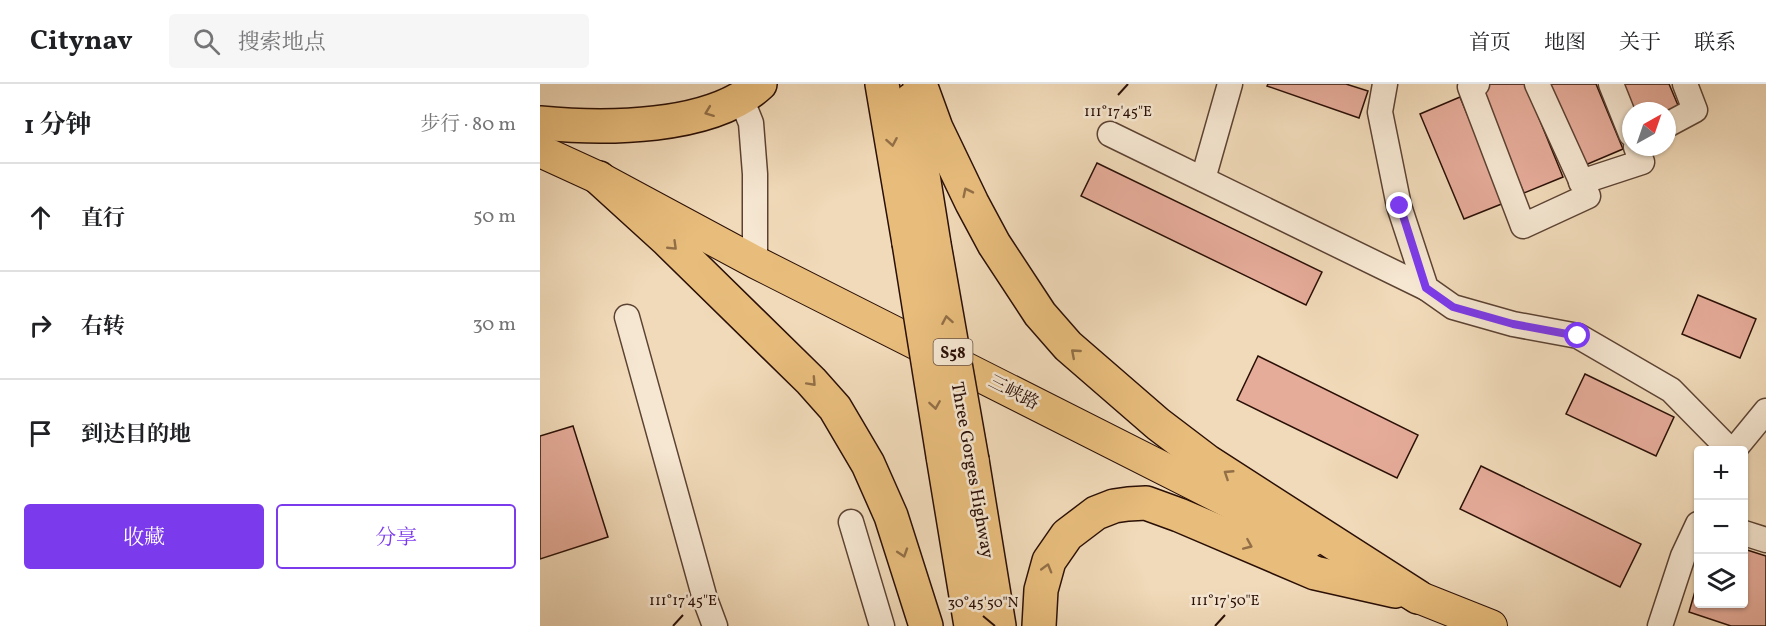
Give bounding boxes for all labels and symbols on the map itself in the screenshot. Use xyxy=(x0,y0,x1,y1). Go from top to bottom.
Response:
text: 111°17'45"E xyxy=(1084,102,1152,123)
north arrow xyxy=(1622,102,1676,156)
one-way arrow xyxy=(704,105,715,117)
one-way arrow xyxy=(885,137,897,146)
one-way arrow xyxy=(962,188,974,199)
route end xyxy=(1386,192,1412,218)
one-way arrow xyxy=(666,238,677,249)
one-way arrow xyxy=(942,315,954,325)
route start xyxy=(1564,322,1590,348)
road number: S58 xyxy=(934,339,972,365)
one-way arrow xyxy=(1072,349,1082,360)
street label: 三峡路 xyxy=(984,370,1043,417)
one-way arrow xyxy=(805,376,816,386)
street label: Three Gorges Highway xyxy=(944,380,999,561)
one-way arrow xyxy=(928,399,941,409)
one-way arrow xyxy=(1224,470,1234,482)
one-way arrow xyxy=(1241,537,1252,549)
one-way arrow xyxy=(896,547,908,558)
one-way arrow xyxy=(1040,563,1052,574)
text: 111°17'45"E xyxy=(649,591,717,612)
text: 111°17'50"E xyxy=(1191,591,1259,612)
text: 30°45'50"N xyxy=(947,593,1019,614)

